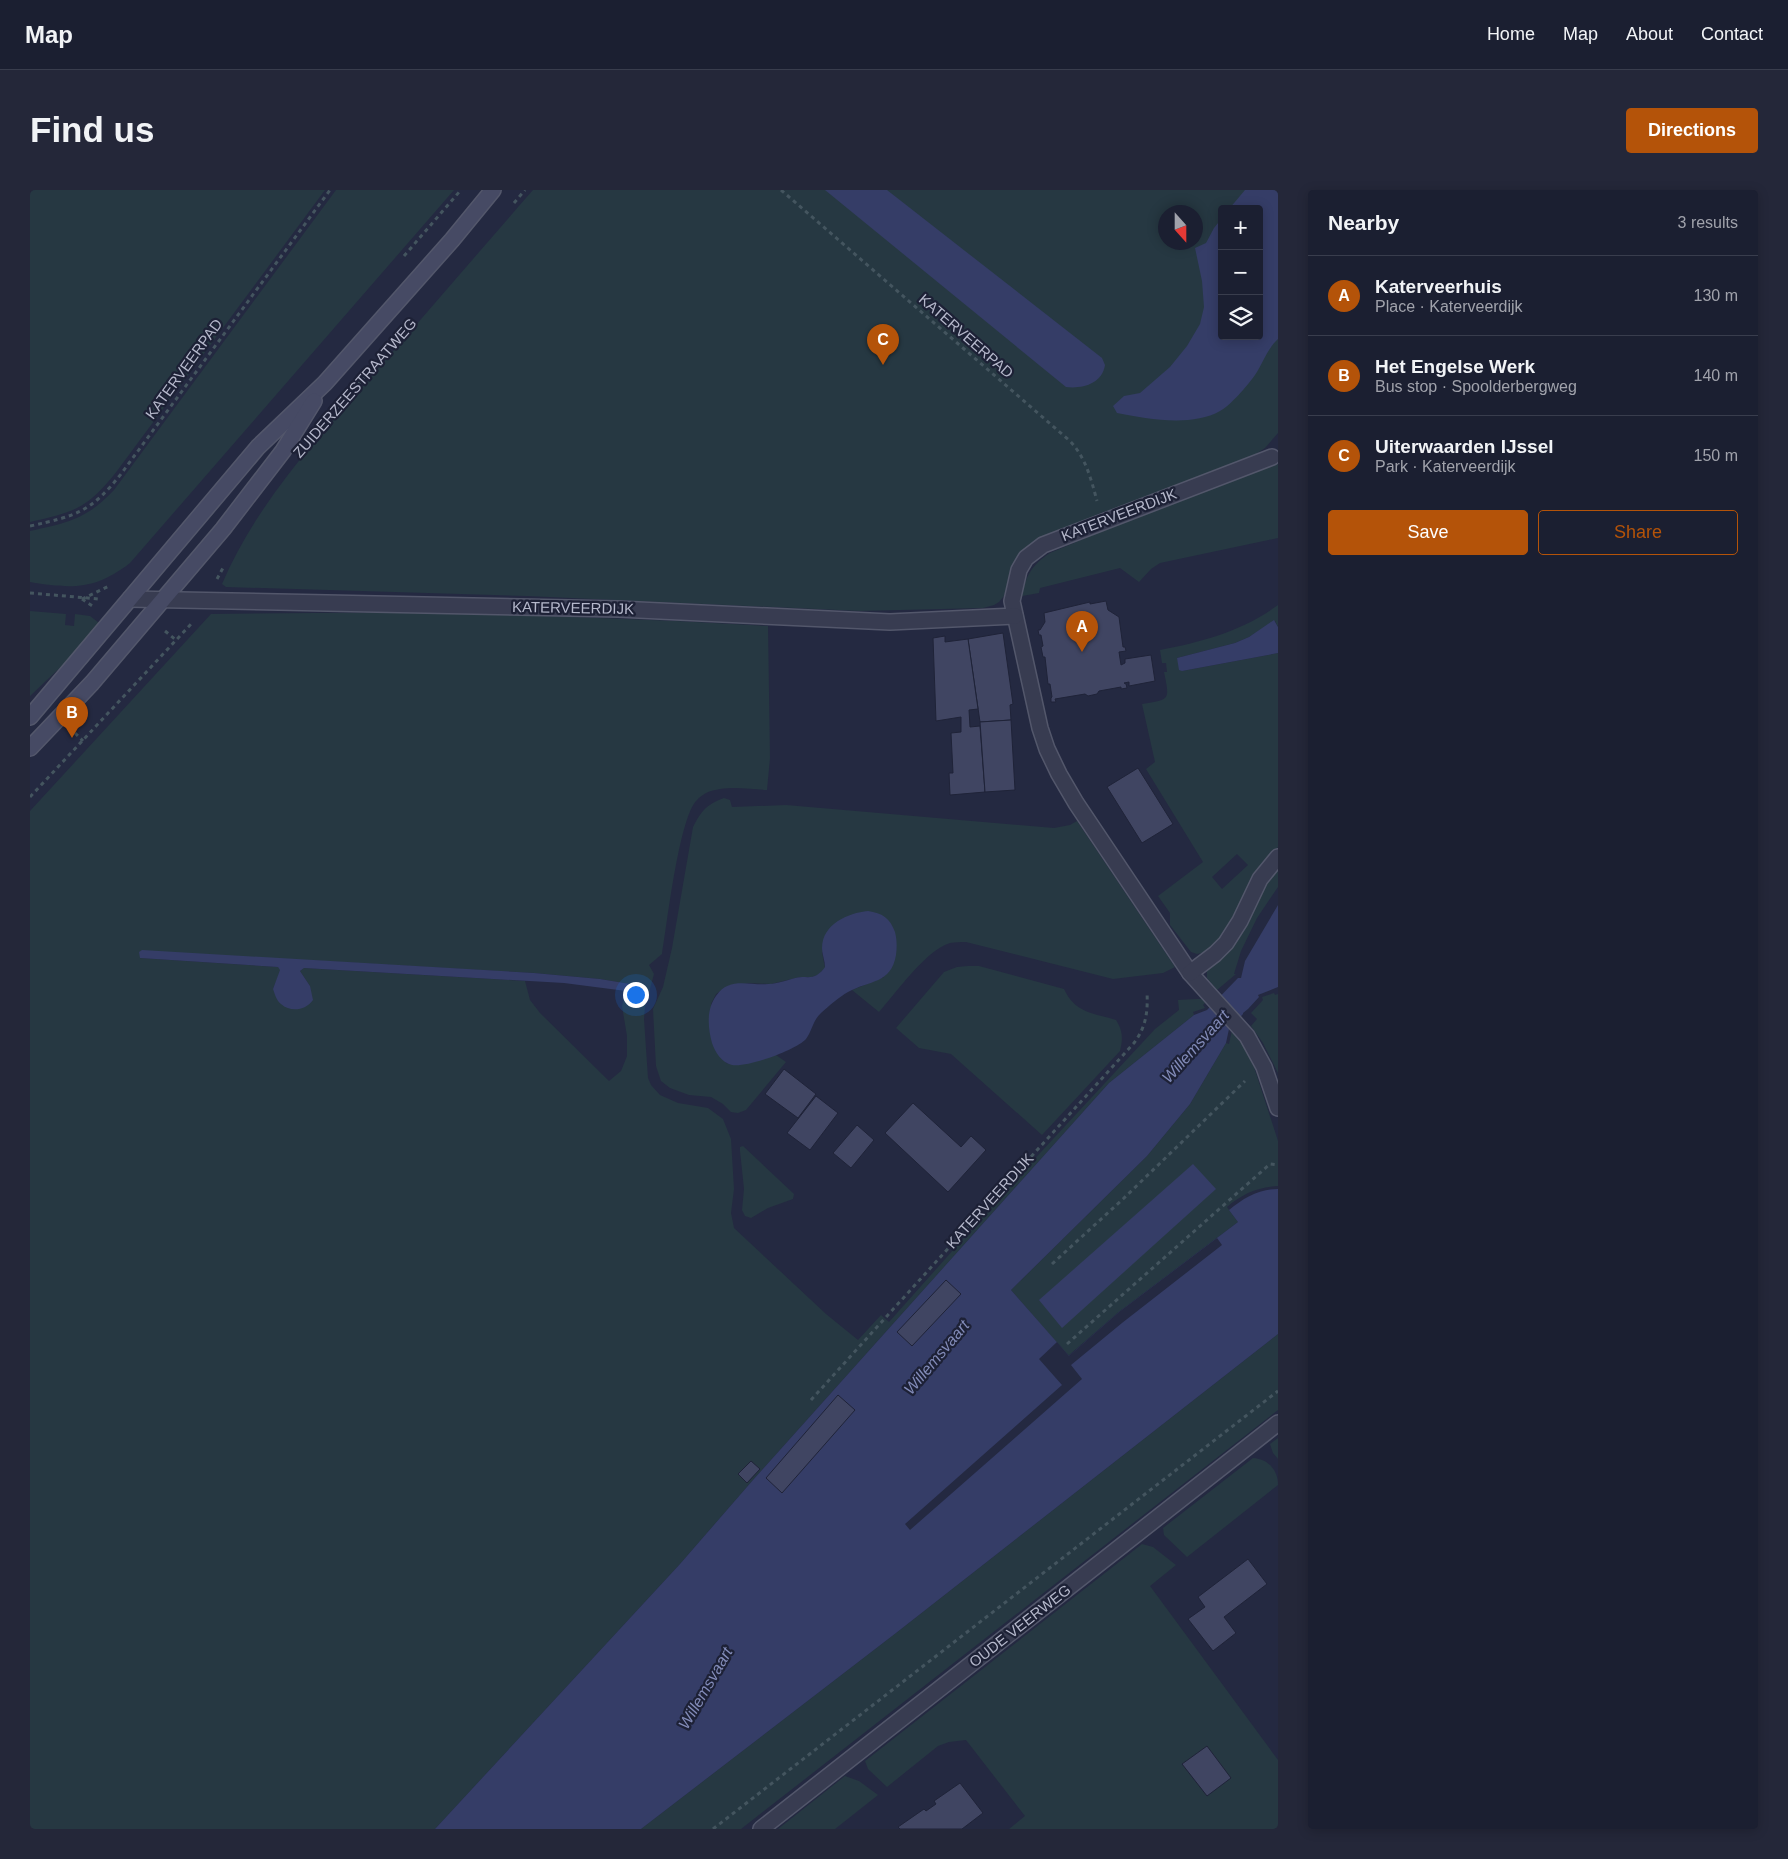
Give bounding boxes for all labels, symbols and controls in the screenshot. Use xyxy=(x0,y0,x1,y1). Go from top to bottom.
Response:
text: Map xyxy=(25,21,73,48)
text: Home xyxy=(1487,24,1535,44)
text: Map xyxy=(1563,24,1598,44)
text: About xyxy=(1626,24,1673,44)
text: Contact xyxy=(1701,24,1763,44)
button: Directions xyxy=(1626,108,1758,153)
text: Find us xyxy=(30,110,154,149)
north arrow xyxy=(1158,205,1203,250)
map controls xyxy=(1218,205,1263,340)
button: + xyxy=(1218,205,1263,250)
text: Nearby xyxy=(1328,211,1399,234)
text: 3 results xyxy=(1678,214,1738,231)
button: − xyxy=(1218,250,1263,295)
text: Katerveerhuis xyxy=(1375,276,1502,297)
text: A xyxy=(1338,287,1350,304)
text: 130 m xyxy=(1694,287,1738,304)
street label: KATERVEERPAD xyxy=(916,290,1017,381)
button: layers xyxy=(1218,295,1263,340)
text: Place · Katerveerdijk xyxy=(1375,298,1523,315)
street label: KATERVEERPAD xyxy=(142,315,226,422)
street label: ZUIDERZEESTRAATWEG xyxy=(290,315,420,461)
pin: C xyxy=(867,324,899,365)
text: Het Engelse Werk xyxy=(1375,356,1535,377)
text: B xyxy=(1338,367,1350,384)
text: 140 m xyxy=(1694,367,1738,384)
text: Bus stop · Spoolderbergweg xyxy=(1375,378,1577,395)
text: Uiterwaarden IJssel xyxy=(1375,436,1553,457)
text: C xyxy=(1338,447,1350,464)
text: 150 m xyxy=(1694,447,1738,464)
text: Park · Katerveerdijk xyxy=(1375,458,1516,475)
street label: KATERVEERDIJK xyxy=(1059,485,1179,544)
button: Save xyxy=(1328,510,1528,555)
button: Share xyxy=(1538,510,1738,555)
street label: KATERVEERDIJK xyxy=(512,598,634,617)
pin: A xyxy=(1066,611,1098,652)
pin: B xyxy=(56,697,88,738)
your location xyxy=(623,982,649,1008)
water label: Willemsvaart xyxy=(1158,1006,1233,1086)
street label: KATERVEERDIJK xyxy=(942,1150,1037,1252)
water label: Willemsvaart xyxy=(900,1316,973,1398)
street label: OUDE VEERWEG xyxy=(966,1581,1074,1670)
water label: Willemsvaart xyxy=(675,1644,736,1732)

